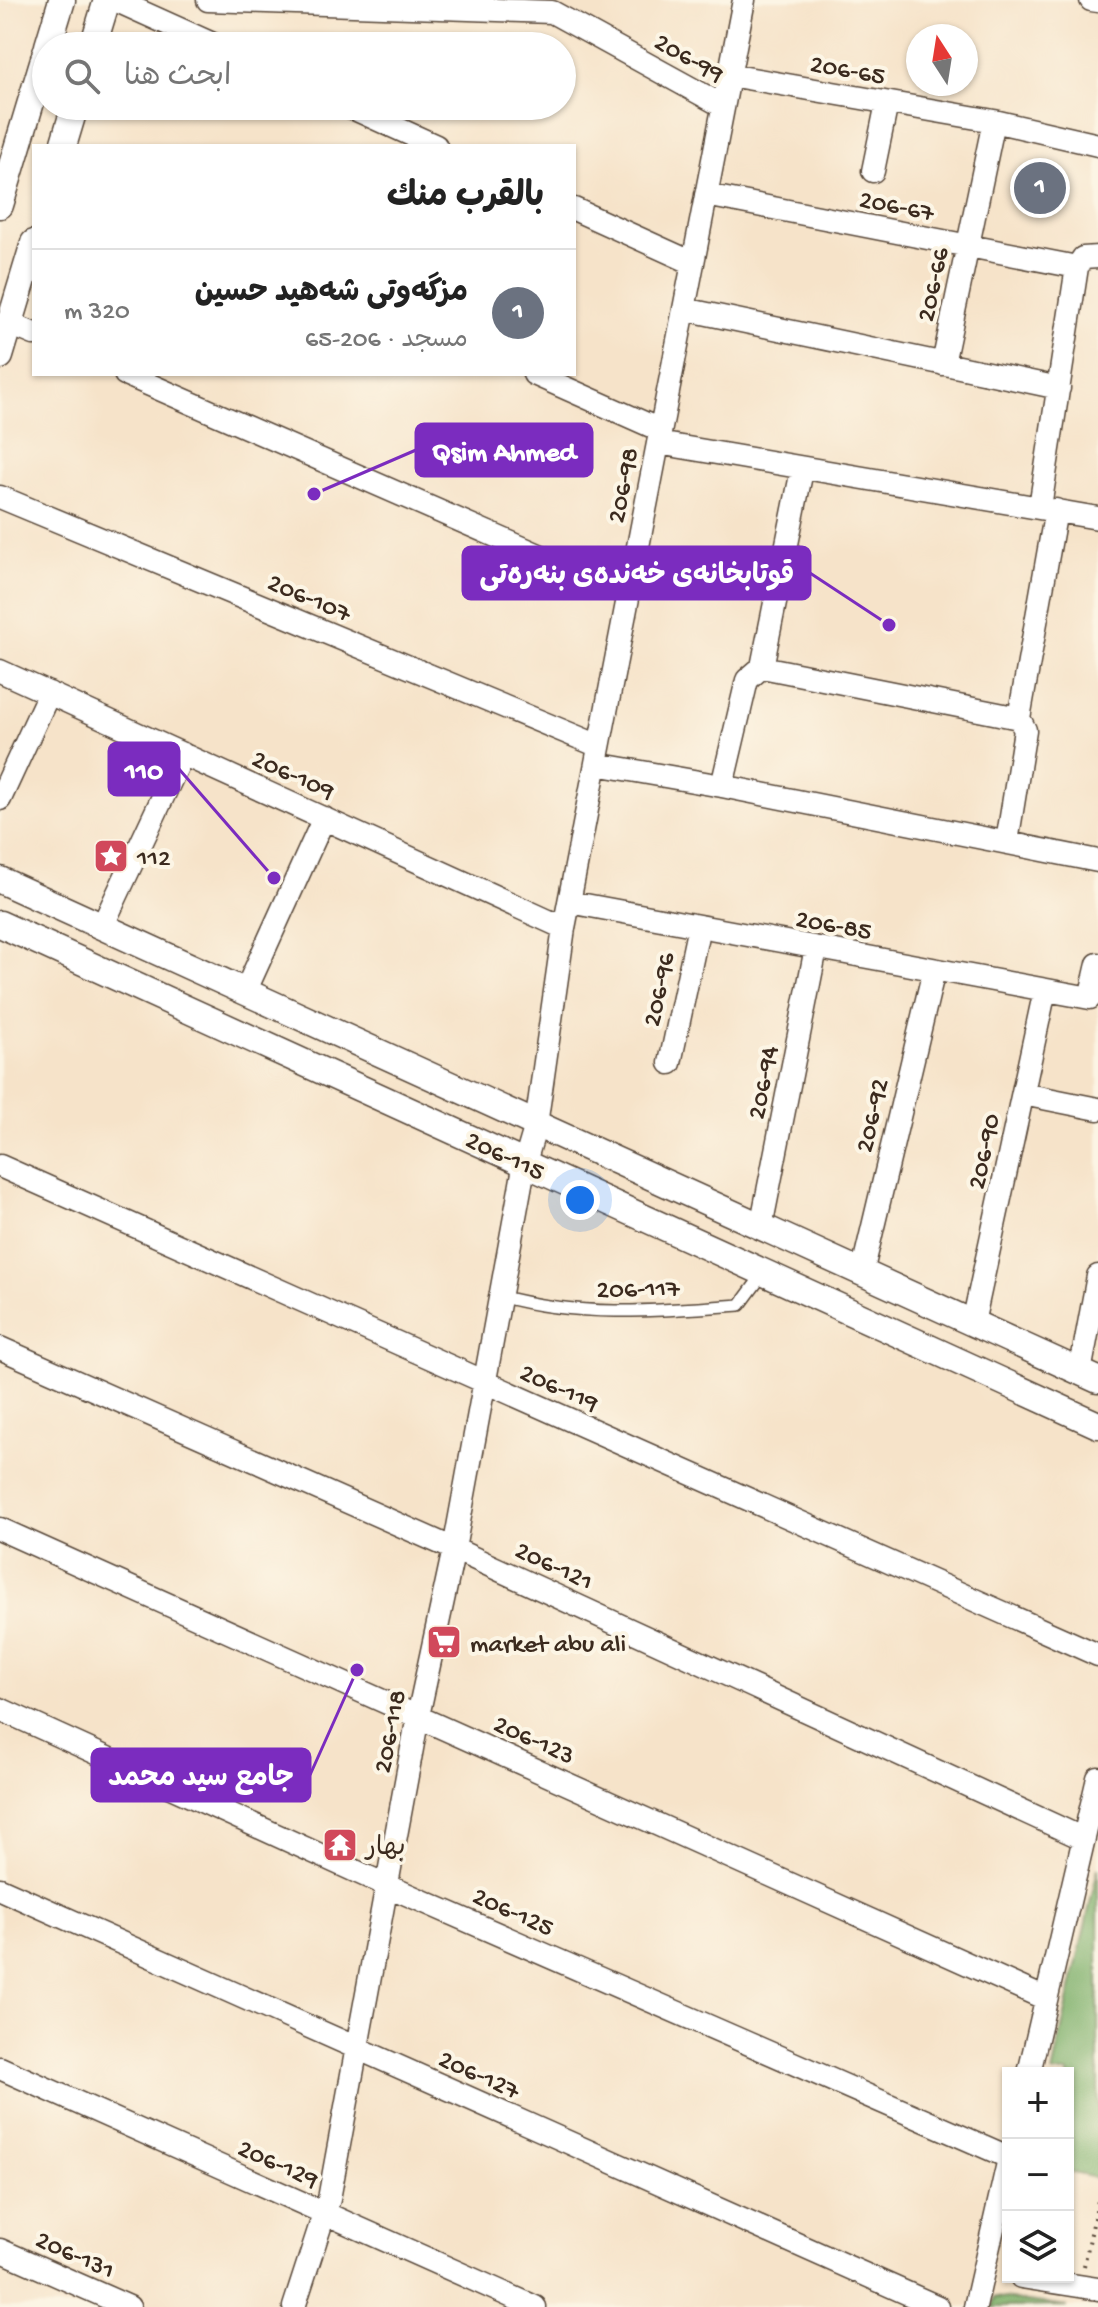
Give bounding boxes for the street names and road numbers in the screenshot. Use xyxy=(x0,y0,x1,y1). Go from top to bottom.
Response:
street label: 206-99 xyxy=(648,28,728,92)
street label: 206-65 xyxy=(807,51,887,94)
street label: 206-67 xyxy=(856,186,938,231)
street label: 206-66 xyxy=(912,244,959,325)
street label: 206-98 xyxy=(603,446,648,526)
street label: 206-107 xyxy=(262,569,356,632)
street label: 206-109 xyxy=(246,745,338,809)
street label: 206-85 xyxy=(793,906,874,949)
street label: 206-96 xyxy=(638,949,685,1030)
street label: 206-94 xyxy=(743,1043,788,1122)
street label: 206-92 xyxy=(851,1076,898,1156)
street label: 206-90 xyxy=(963,1111,1010,1193)
street label: 206-115 xyxy=(460,1126,549,1190)
street label: 206-117 xyxy=(596,1275,682,1308)
street label: 206-119 xyxy=(514,1359,602,1421)
street label: 206-121 xyxy=(509,1537,597,1600)
street label: 206-118 xyxy=(369,1688,416,1776)
street label: 206-123 xyxy=(488,1711,579,1774)
street label: 206-125 xyxy=(467,1883,558,1946)
street label: 206-127 xyxy=(433,2046,525,2109)
street label: 206-129 xyxy=(232,2135,322,2198)
street label: 206-131 xyxy=(30,2226,119,2288)

